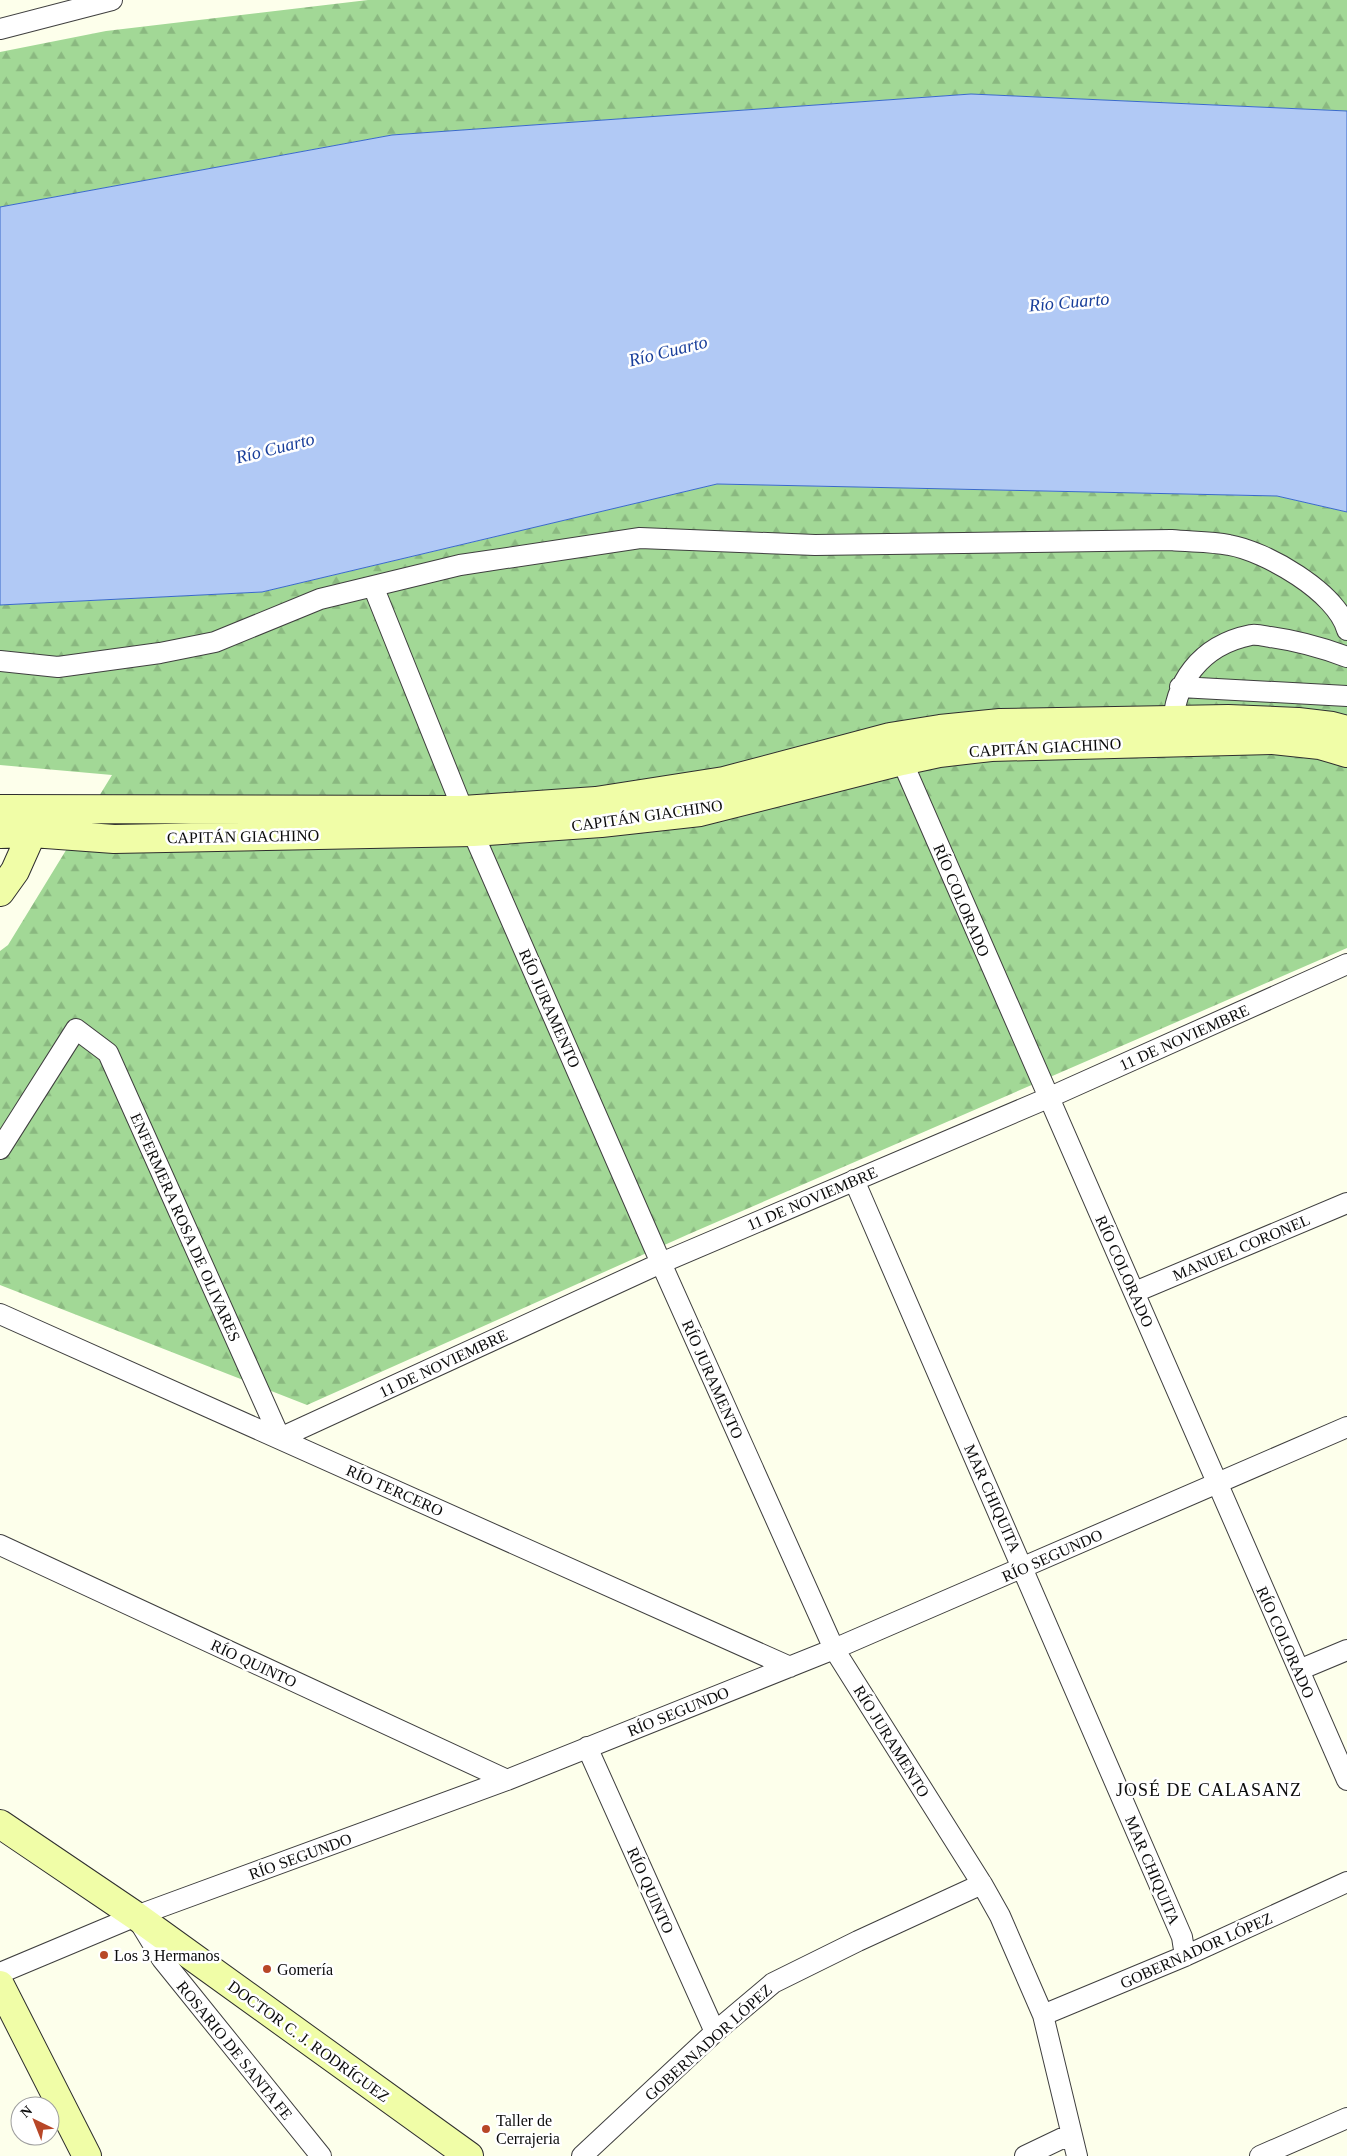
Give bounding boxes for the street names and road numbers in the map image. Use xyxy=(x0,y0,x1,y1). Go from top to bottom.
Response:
street label: CAPITÁN GIACHINO xyxy=(968,734,1122,760)
street label: CAPITÁN GIACHINO xyxy=(570,795,724,835)
street label: CAPITÁN GIACHINO xyxy=(167,826,319,846)
street label: RÍO COLORADO xyxy=(930,841,994,959)
street label: RÍO JURAMENTO xyxy=(516,946,584,1070)
street label: 11 DE NOVIEMBRE xyxy=(1117,1001,1252,1074)
street label: ENFERMERA ROSA DE OLIVARES xyxy=(127,1110,244,1344)
street label: 11 DE NOVIEMBRE xyxy=(745,1163,880,1234)
street label: MANUEL CORONEL xyxy=(1170,1211,1312,1284)
street label: RÍO COLORADO xyxy=(1092,1212,1158,1330)
street label: RÍO JURAMENTO xyxy=(679,1317,747,1441)
street label: 11 DE NOVIEMBRE xyxy=(376,1326,510,1401)
street label: MAR CHIQUITA xyxy=(961,1442,1024,1555)
street label: RÍO TERCERO xyxy=(344,1461,446,1519)
street label: RÍO SEGUNDO xyxy=(999,1525,1105,1585)
street label: RÍO COLORADO xyxy=(1253,1583,1319,1701)
street label: RÍO QUINTO xyxy=(208,1635,300,1691)
street label: RÍO SEGUNDO xyxy=(625,1682,731,1740)
street label: RÍO JURAMENTO xyxy=(850,1682,934,1800)
street label: MAR CHIQUITA xyxy=(1122,1813,1183,1928)
street label: RÍO SEGUNDO xyxy=(246,1829,354,1883)
street label: RÍO QUINTO xyxy=(624,1844,678,1936)
street label: GOBERNADOR LÓPEZ xyxy=(1117,1908,1275,1992)
street label: DOCTOR C. J. RODRÍGUEZ xyxy=(225,1976,393,2106)
street label: ROSARIO DE SANTA FE xyxy=(173,1978,296,2123)
street label: GOBERNADOR LÓPEZ xyxy=(641,1980,775,2104)

